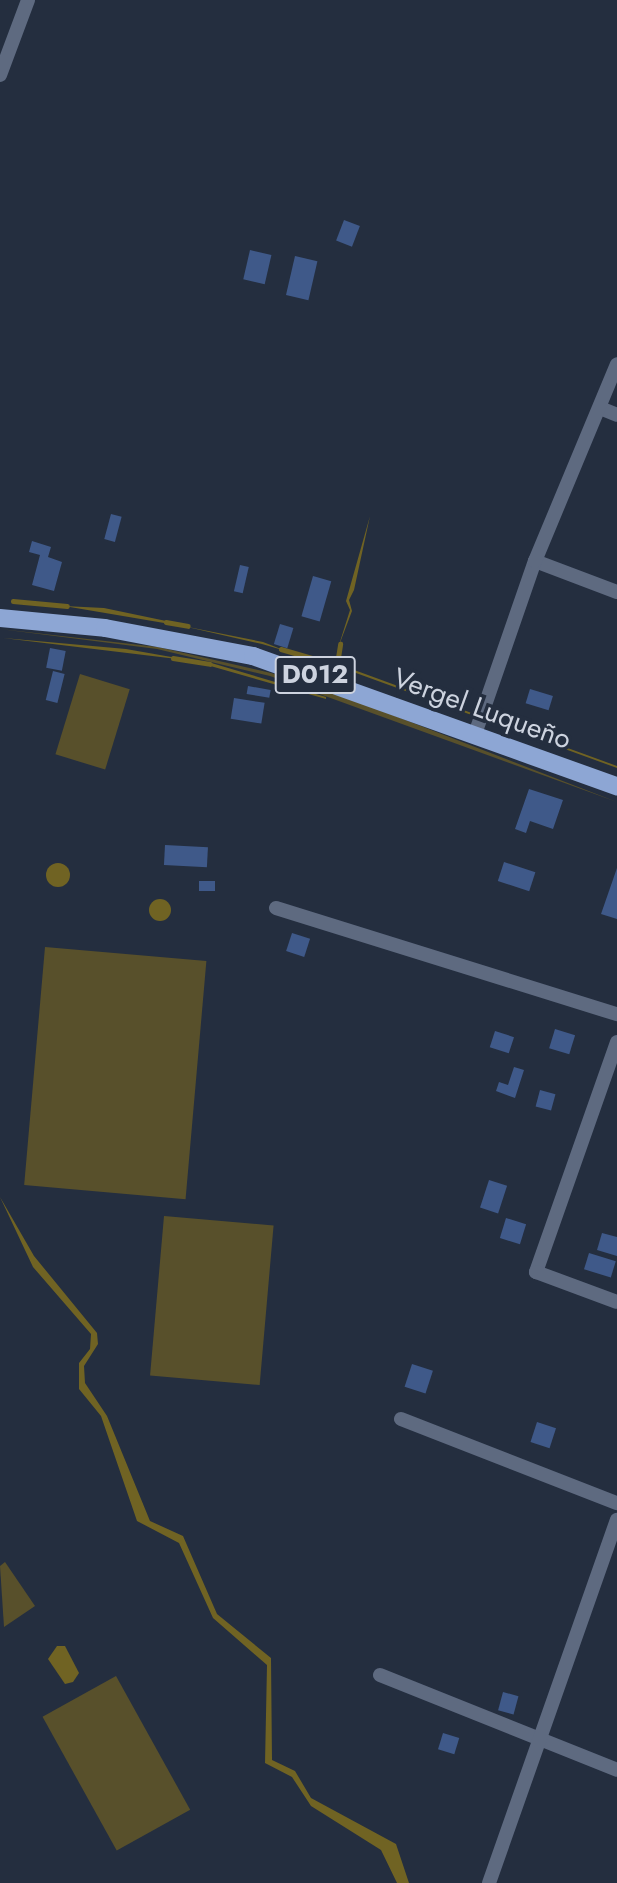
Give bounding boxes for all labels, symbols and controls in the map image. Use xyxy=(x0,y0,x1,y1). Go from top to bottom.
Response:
road number: D012 xyxy=(273,652,357,698)
street label: Vergel Luqueño xyxy=(388,661,576,757)

